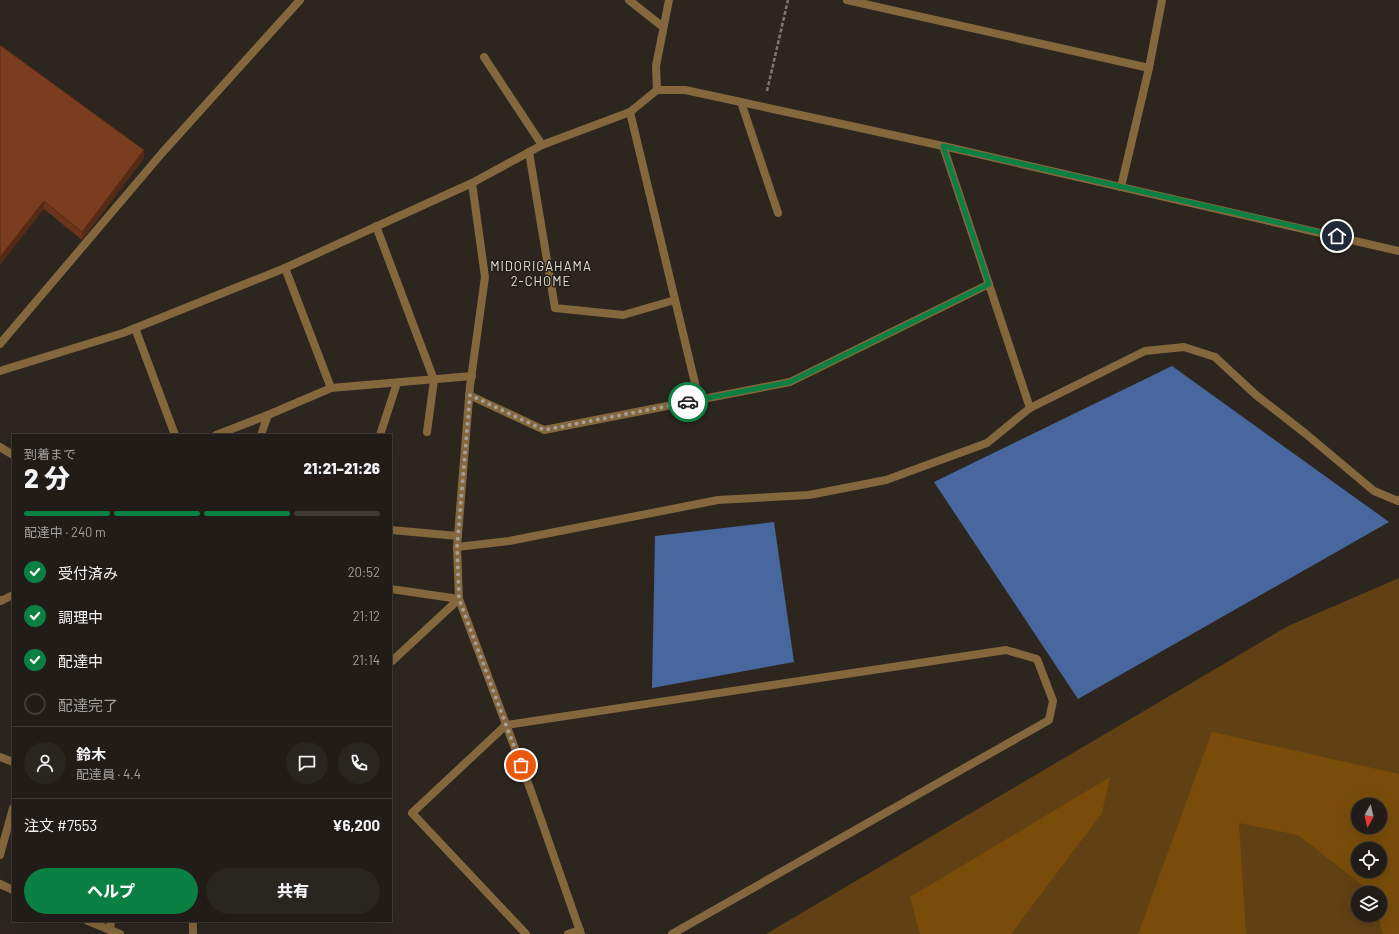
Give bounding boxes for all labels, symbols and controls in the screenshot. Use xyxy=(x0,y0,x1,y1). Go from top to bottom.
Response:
pin xyxy=(1320,219,1354,253)
icon: home xyxy=(1326,225,1348,247)
district label: MIDORIGAHAMA 2-CHOME xyxy=(490,258,592,289)
courier xyxy=(668,382,708,422)
icon: car xyxy=(677,391,699,413)
text: 到着まで xyxy=(24,446,76,462)
text: 21:21–21:26 xyxy=(303,459,380,477)
text: 2 分 xyxy=(24,462,70,493)
text: 配達中 · 240 m xyxy=(24,524,106,540)
icon: check xyxy=(24,561,46,583)
text: 受付済み xyxy=(58,564,118,582)
text: 20:52 xyxy=(348,564,380,580)
icon: check xyxy=(24,605,46,627)
text: 調理中 xyxy=(58,608,103,626)
text: 21:12 xyxy=(353,608,380,624)
icon: check xyxy=(24,649,46,671)
text: 配達中 xyxy=(58,652,103,670)
text: 21:14 xyxy=(353,652,380,668)
text: 配達完了 xyxy=(58,696,118,714)
button: person xyxy=(24,742,66,784)
button: chat xyxy=(286,742,328,784)
button: phone xyxy=(338,742,380,784)
text: 鈴木 xyxy=(76,745,106,763)
pin xyxy=(504,748,538,782)
icon: bag xyxy=(510,754,532,776)
text: 配達員 · 4.4 xyxy=(76,766,141,782)
north arrow xyxy=(1351,798,1387,834)
map controls xyxy=(1351,798,1387,922)
text: 注文 #7553 xyxy=(24,816,97,834)
text: ¥6,200 xyxy=(332,816,380,834)
button: locate xyxy=(1351,842,1387,878)
button: ヘルプ xyxy=(24,868,198,914)
button: 共有 xyxy=(206,868,380,914)
button: layers xyxy=(1351,886,1387,922)

